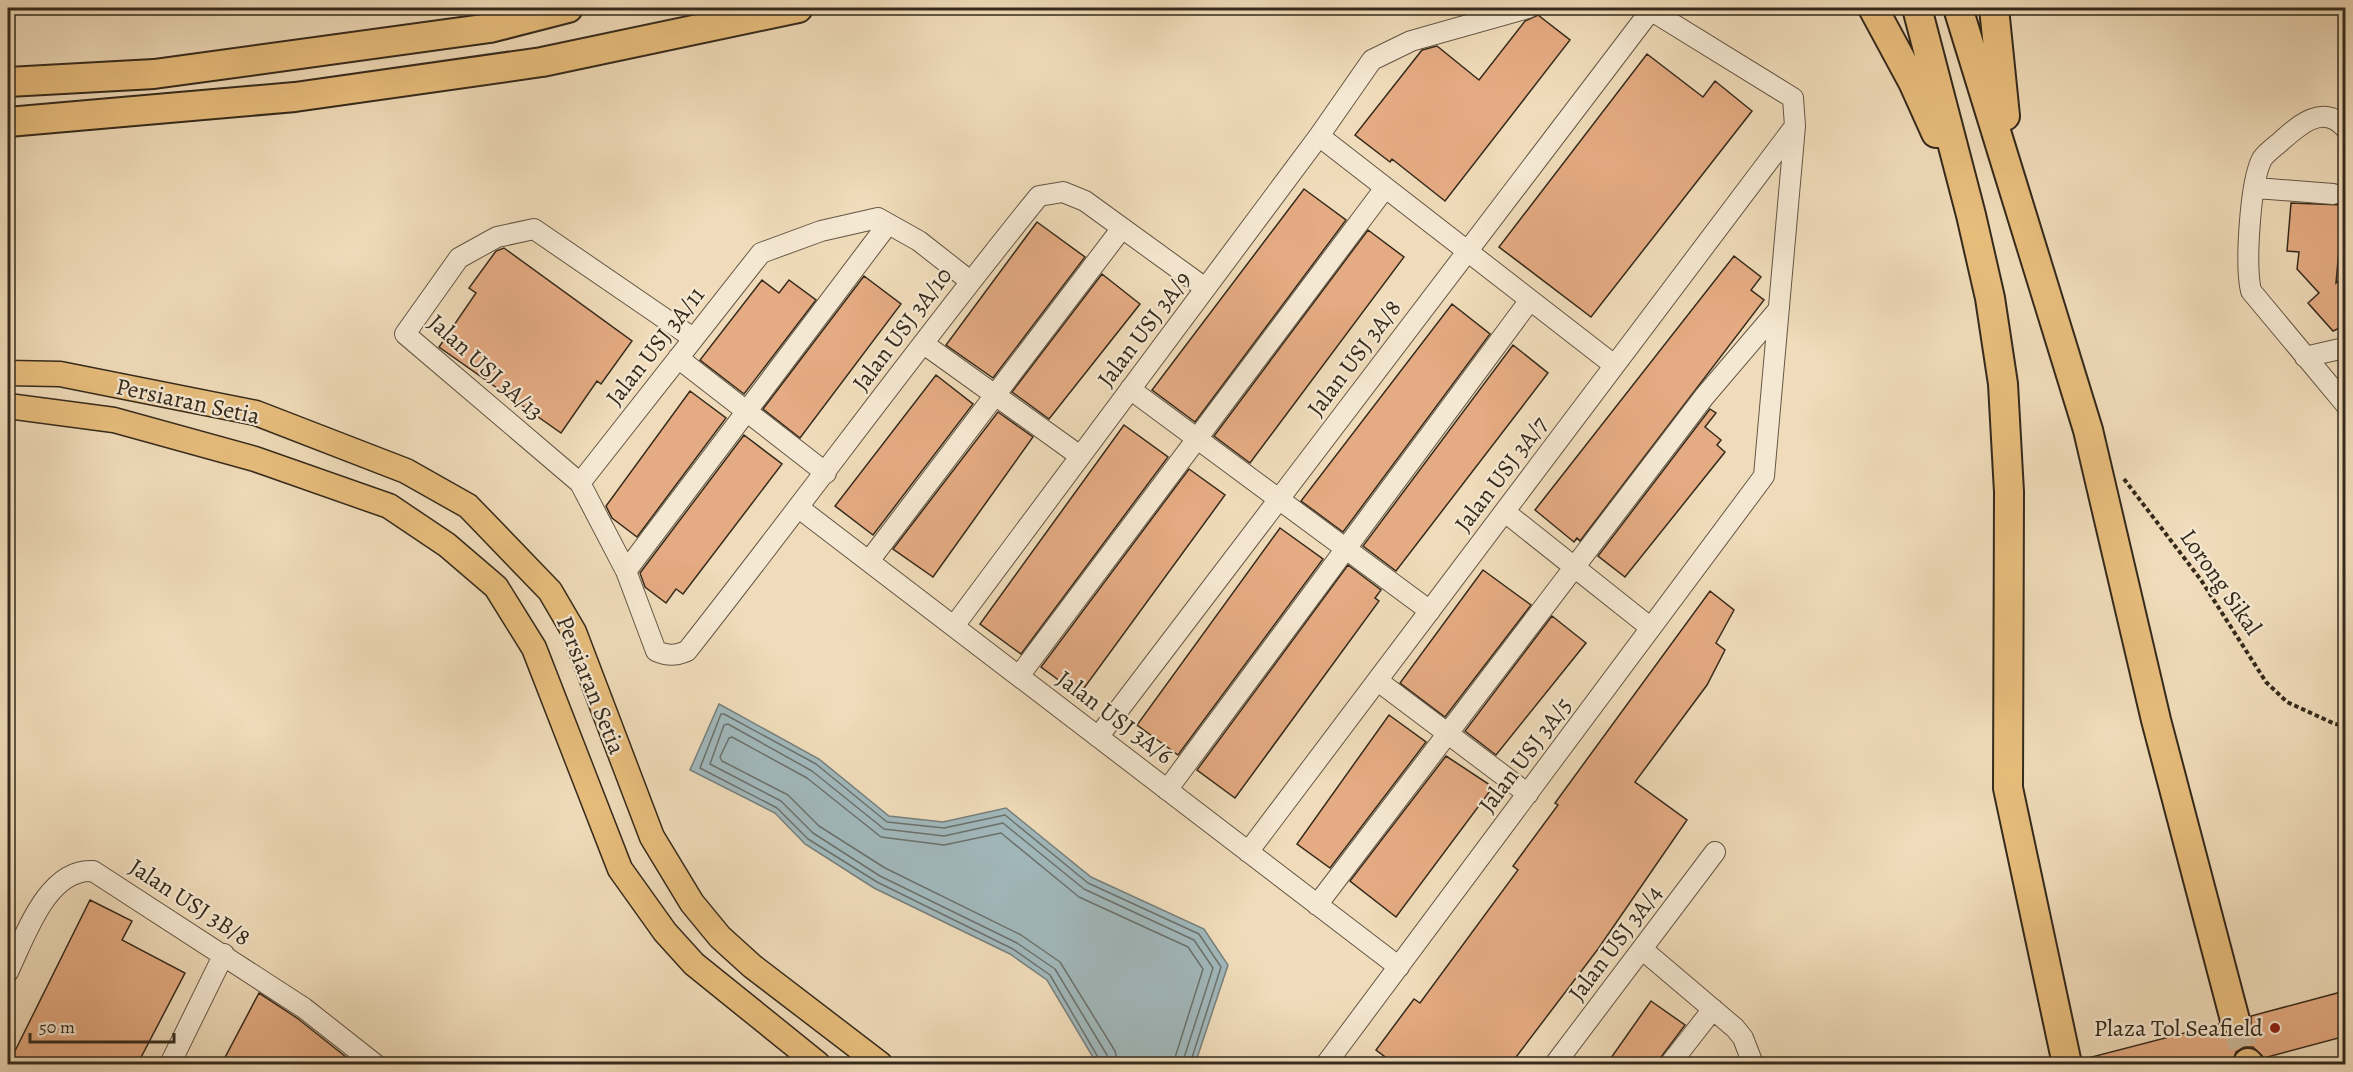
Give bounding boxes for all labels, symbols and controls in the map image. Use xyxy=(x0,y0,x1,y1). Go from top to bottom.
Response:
street label: Jalan USJ 3A/10 xyxy=(845,260,959,398)
street label: Jalan USJ 3A/9 xyxy=(1090,264,1198,394)
street label: Jalan USJ 3A/11 xyxy=(598,280,712,412)
street label: Jalan USJ 3A/8 xyxy=(1300,293,1408,423)
street label: Jalan USJ 3A/13 xyxy=(421,307,551,427)
street label: Persiaran Setia xyxy=(113,370,264,432)
street label: Jalan USJ 3A/7 xyxy=(1447,409,1556,538)
street label: Lorong Sikal xyxy=(2173,523,2269,642)
street label: Persiaran Setia xyxy=(549,611,634,760)
street label: Jalan USJ 3A/6 xyxy=(1050,663,1180,771)
street label: Jalan USJ 3A/5 xyxy=(1471,691,1579,819)
street label: Jalan USJ 3B/8 xyxy=(123,851,257,953)
street label: Jalan USJ 3A/4 xyxy=(1561,878,1669,1008)
scale bar xyxy=(30,1006,174,1044)
place label: Plaza Tol Seafield xyxy=(2094,1012,2263,1044)
text: 50 m xyxy=(39,1015,75,1039)
marker: Plaza Tol Seafield xyxy=(2268,1021,2282,1035)

